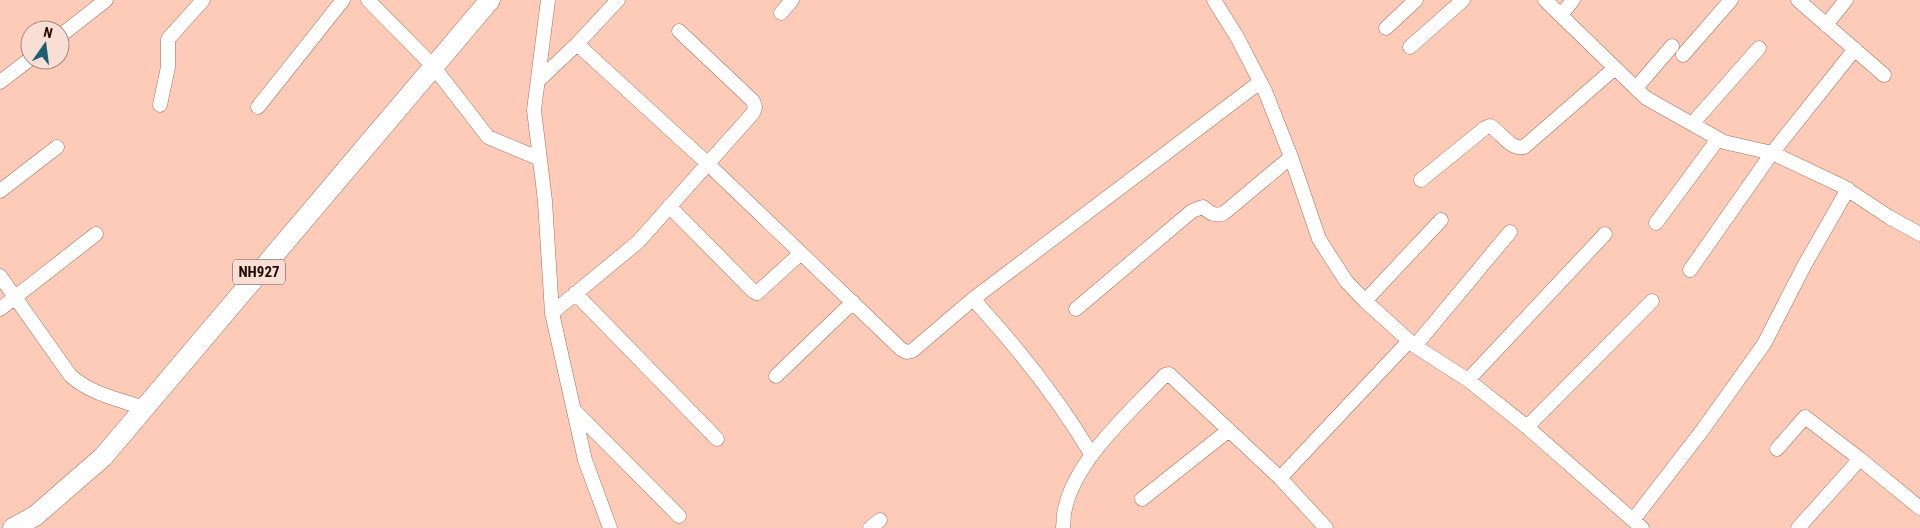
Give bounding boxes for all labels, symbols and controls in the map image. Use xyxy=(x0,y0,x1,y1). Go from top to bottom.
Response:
north arrow xyxy=(20,20,70,70)
text: N xyxy=(42,24,54,41)
road number: NH927 xyxy=(233,260,285,284)

